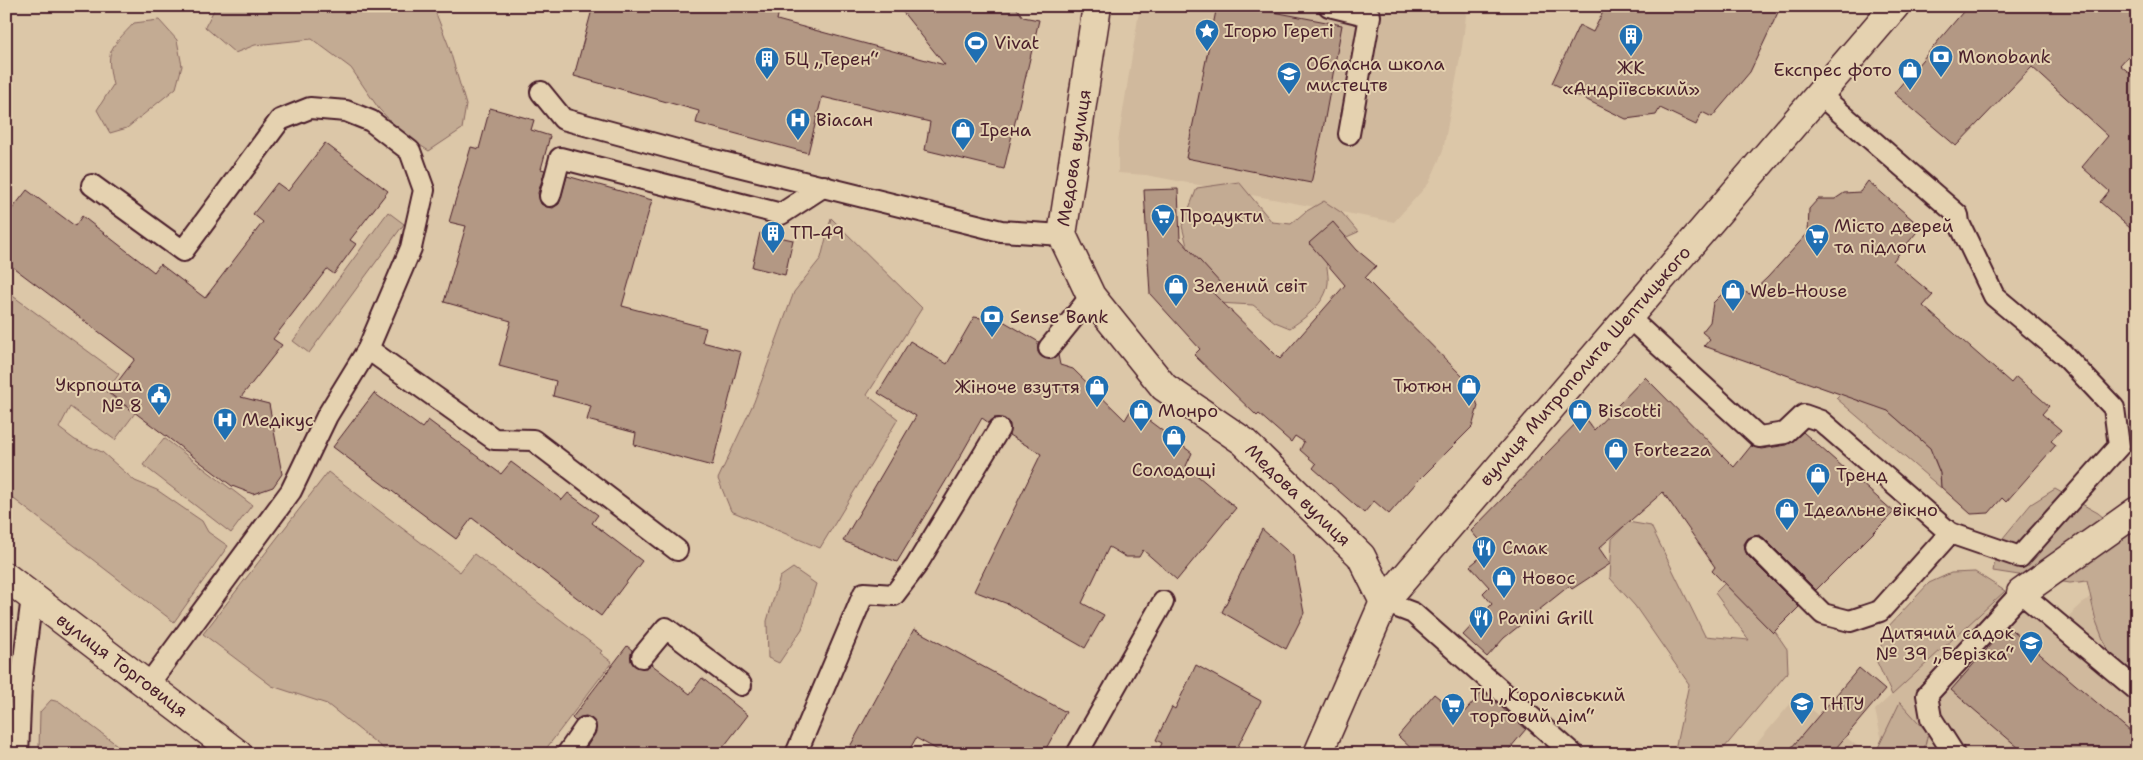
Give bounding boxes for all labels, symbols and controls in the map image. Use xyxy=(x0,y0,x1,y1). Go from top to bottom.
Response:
place icon: Ігорю Гереті xyxy=(1194,18,1220,52)
place label: Ігорю Гереті xyxy=(1224,19,1334,43)
building icon: ЖК «Андріївський» xyxy=(1618,23,1644,57)
sports icon: Vivat xyxy=(963,30,989,64)
place label: Vivat xyxy=(994,31,1039,55)
bank icon: Monobank xyxy=(1928,44,1954,78)
place label: Monobank xyxy=(1958,45,2051,69)
building icon: БЦ „Терен“ xyxy=(754,46,780,80)
place label: БЦ „Терен“ xyxy=(784,47,879,71)
place label: Обласна школа мистецтв xyxy=(1306,52,1445,97)
place label: ЖК «Андріївський» xyxy=(1562,56,1700,101)
shop icon: Експрес фото xyxy=(1897,57,1923,91)
place label: Експрес фото xyxy=(1774,58,1892,82)
school or university icon: Обласна школа мистецтв xyxy=(1276,61,1302,95)
street label: Медова вулиця xyxy=(1051,88,1097,228)
hospital icon: Віасан xyxy=(785,107,811,141)
place label: Віасан xyxy=(816,108,873,132)
shop icon: Ірена xyxy=(950,117,976,151)
place label: Ірена xyxy=(980,118,1031,142)
supermarket icon: Продукти xyxy=(1150,203,1176,237)
place label: Продукти xyxy=(1180,204,1264,228)
place label: Місто дверей та підлоги xyxy=(1834,214,1954,259)
building icon: ТП-49 xyxy=(760,220,786,254)
place label: ТП-49 xyxy=(790,221,845,245)
supermarket icon: Місто дверей та підлоги xyxy=(1804,223,1830,257)
street label: вулиця Митрополита Шептицького xyxy=(1474,241,1696,491)
shop icon: Зелений світ xyxy=(1163,273,1189,307)
place label: Зелений світ xyxy=(1194,274,1308,298)
shop icon: Web-House xyxy=(1720,278,1746,312)
place label: Web-House xyxy=(1750,279,1848,303)
bank icon: Sense Bank xyxy=(979,304,1005,338)
place label: Sense Bank xyxy=(1010,305,1109,329)
place label: Укрпошта № 8 xyxy=(55,373,142,418)
shop icon: Тютюн xyxy=(1456,373,1482,407)
shop icon: Жіноче взуття xyxy=(1084,374,1110,408)
place label: Тютюн xyxy=(1393,374,1452,398)
place label: Жіноче взуття xyxy=(955,375,1080,399)
public building icon: Укрпошта № 8 xyxy=(146,382,172,416)
shop icon: Монро xyxy=(1128,398,1154,432)
shop icon: Biscotti xyxy=(1567,398,1593,432)
place label: Монро xyxy=(1158,399,1218,423)
place label: Biscotti xyxy=(1598,399,1662,423)
hospital icon: Медікус xyxy=(212,407,238,441)
place label: Медікус xyxy=(242,408,314,432)
shop icon: Солодощі xyxy=(1161,424,1187,458)
shop icon: Fortezza xyxy=(1603,437,1629,471)
street label: Медова вулиця xyxy=(1240,438,1356,552)
place label: Fortezza xyxy=(1634,438,1711,462)
place label: Солодощі xyxy=(1132,458,1216,482)
shop icon: Тренд xyxy=(1805,462,1831,496)
place label: Тренд xyxy=(1836,463,1888,487)
shop icon: Ідеальне вікно xyxy=(1774,497,1800,531)
place label: Ідеальне вікно xyxy=(1804,498,1938,522)
restaurant icon: Смак xyxy=(1471,535,1497,569)
place label: Смак xyxy=(1502,536,1548,560)
shop icon: Новос xyxy=(1491,565,1517,599)
place label: Новос xyxy=(1522,566,1575,590)
restaurant icon: Panini Grill xyxy=(1468,605,1494,639)
place label: Panini Grill xyxy=(1498,606,1594,630)
street label: вулиця Торговиця xyxy=(51,608,193,722)
place label: Дитячий садок № 39 „Берізка“ xyxy=(1875,621,2014,666)
school or university icon: Дитячий садок № 39 „Берізка“ xyxy=(2018,630,2044,664)
place label: ТЦ „Королівський торговий дім“ xyxy=(1470,683,1625,728)
school or university icon: ТНТУ xyxy=(1789,691,1815,725)
supermarket icon: ТЦ „Королівський торговий дім“ xyxy=(1440,692,1466,726)
place label: ТНТУ xyxy=(1820,692,1865,716)

